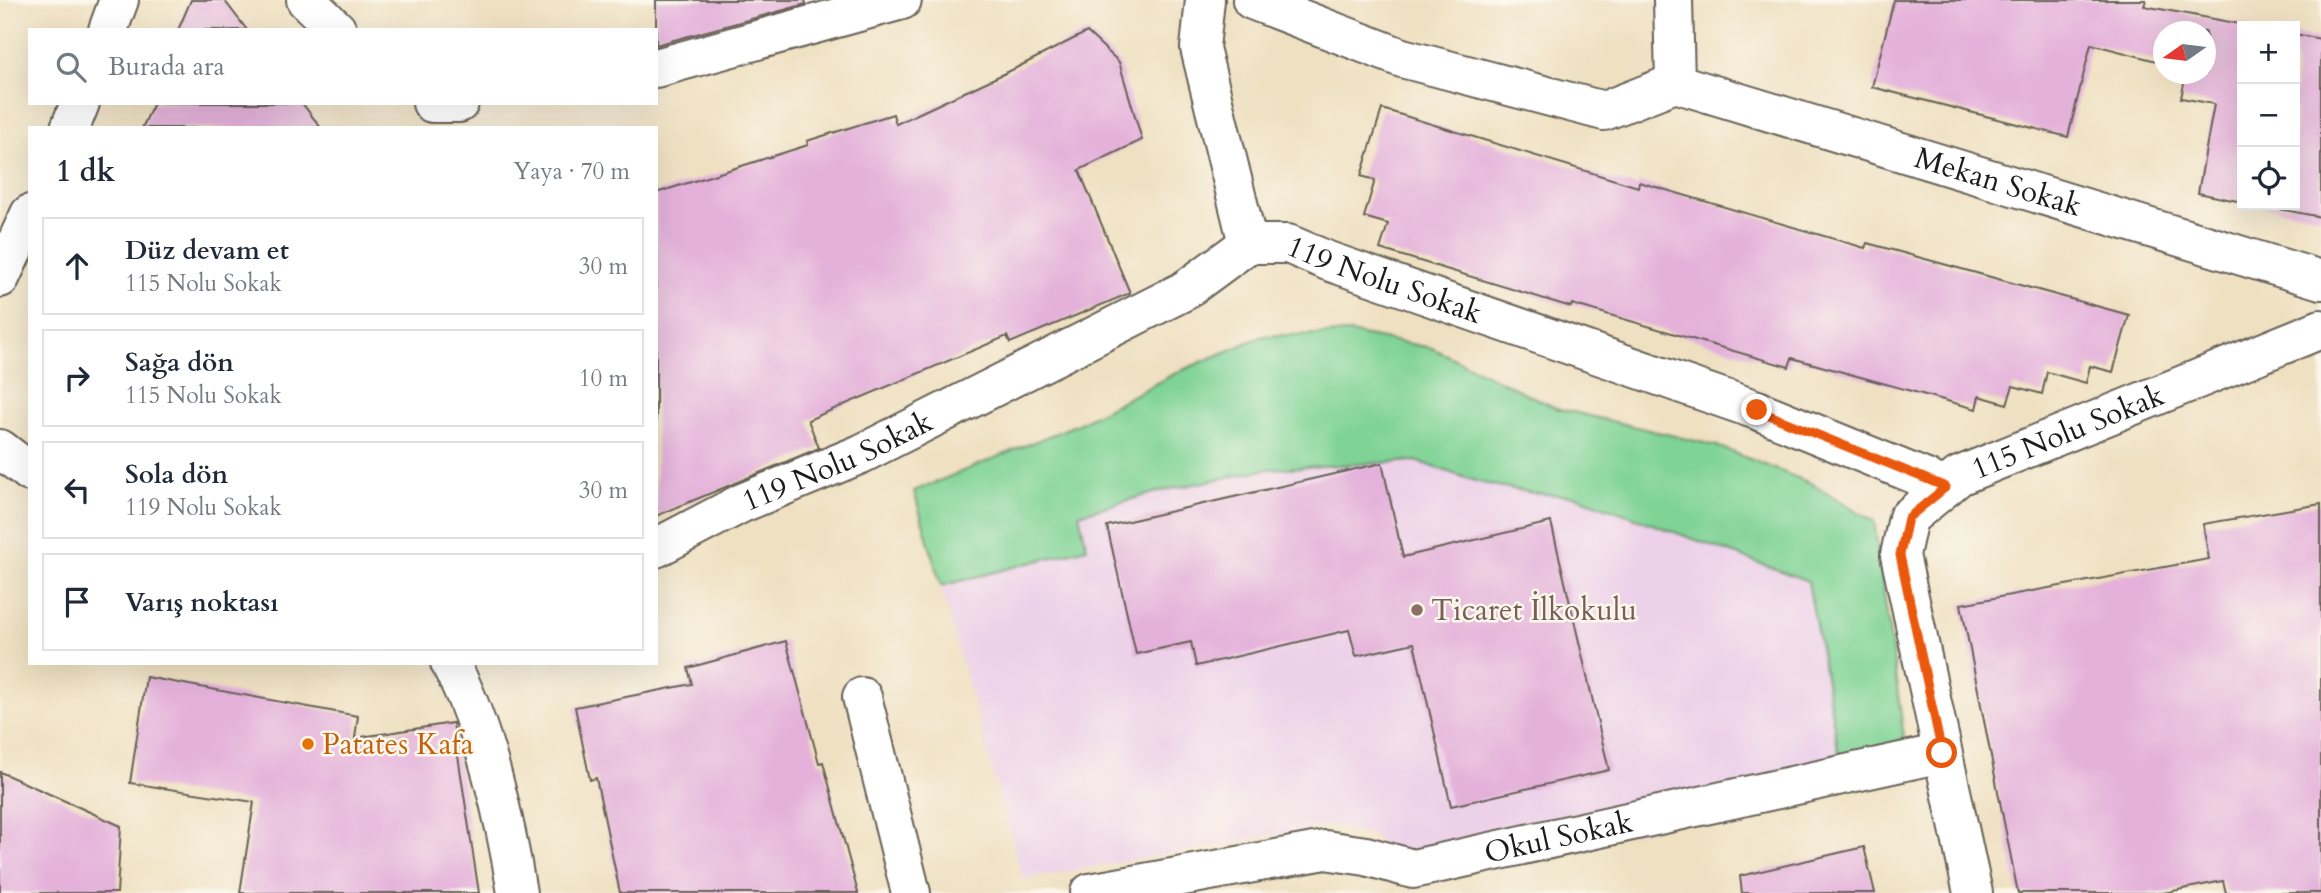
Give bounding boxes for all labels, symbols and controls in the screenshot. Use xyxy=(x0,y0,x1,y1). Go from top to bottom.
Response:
north arrow xyxy=(2153,21,2216,84)
map controls xyxy=(2237,21,2300,210)
button: + xyxy=(2237,21,2300,84)
search box xyxy=(28,28,658,105)
icon: search xyxy=(52,48,90,86)
text: Burada ara xyxy=(108,49,225,84)
button: − xyxy=(2237,84,2300,147)
street label: Mekan Sokak xyxy=(1910,137,2087,227)
button: locate xyxy=(2237,147,2300,210)
text: 1 dk xyxy=(56,151,115,192)
text: Yaya · 70 m xyxy=(513,156,630,187)
street label: 119 Nolu Sokak xyxy=(1281,226,1487,334)
text: Düz devam et xyxy=(125,233,289,268)
icon: ahead xyxy=(58,247,96,285)
text: 30 m xyxy=(579,251,628,282)
text: 115 Nolu Sokak xyxy=(125,268,282,299)
text: Sağa dön xyxy=(125,345,234,380)
icon: right xyxy=(58,359,96,397)
text: 10 m xyxy=(579,363,628,394)
street label: 115 Nolu Sokak xyxy=(1965,375,2170,490)
text: 115 Nolu Sokak xyxy=(125,380,282,411)
route end xyxy=(1741,394,1772,425)
street label: 119 Nolu Sokak xyxy=(736,401,940,522)
text: Sola dön xyxy=(125,457,228,492)
icon: left xyxy=(58,471,96,509)
text: 30 m xyxy=(579,475,628,506)
text: 119 Nolu Sokak xyxy=(125,492,282,523)
icon: arrive xyxy=(58,583,96,621)
text: Varış noktası xyxy=(125,585,278,620)
place label: Ticaret İlkokulu xyxy=(1431,590,1637,631)
marker: Ticaret İlkokulu xyxy=(1409,602,1425,618)
place label: Patates Kafa xyxy=(322,724,474,765)
marker: Patates Kafa xyxy=(300,736,316,752)
route start xyxy=(1926,737,1957,768)
street label: Okul Sokak xyxy=(1481,801,1636,874)

